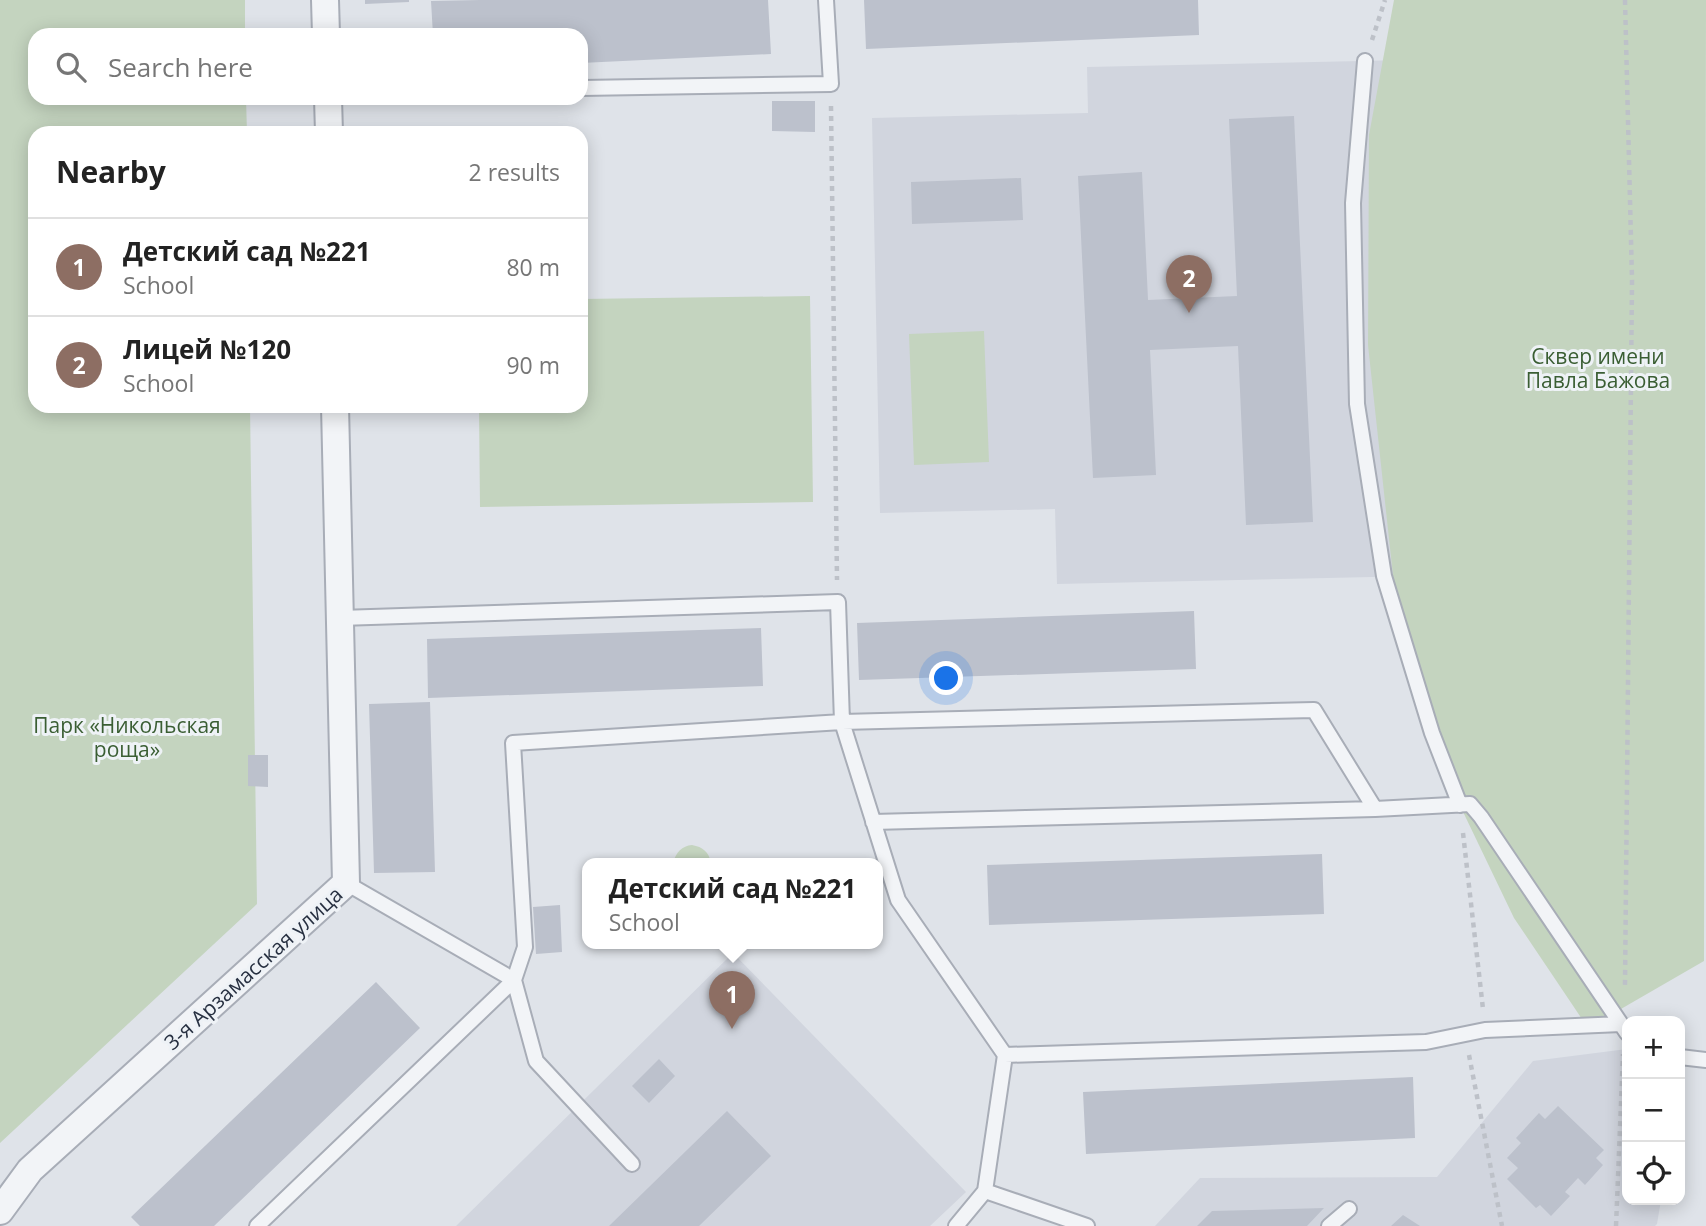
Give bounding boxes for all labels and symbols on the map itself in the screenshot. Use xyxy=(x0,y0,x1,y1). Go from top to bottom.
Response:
pin: 2 xyxy=(1166,255,1212,313)
park label: Сквер имени Павла Бажова xyxy=(1526,342,1670,394)
your location xyxy=(929,661,963,695)
park label: Парк «Никольская роща» xyxy=(33,711,221,763)
street label: 3-я Арзамасская улица xyxy=(158,880,348,1056)
pin: 1 xyxy=(709,971,755,1029)

